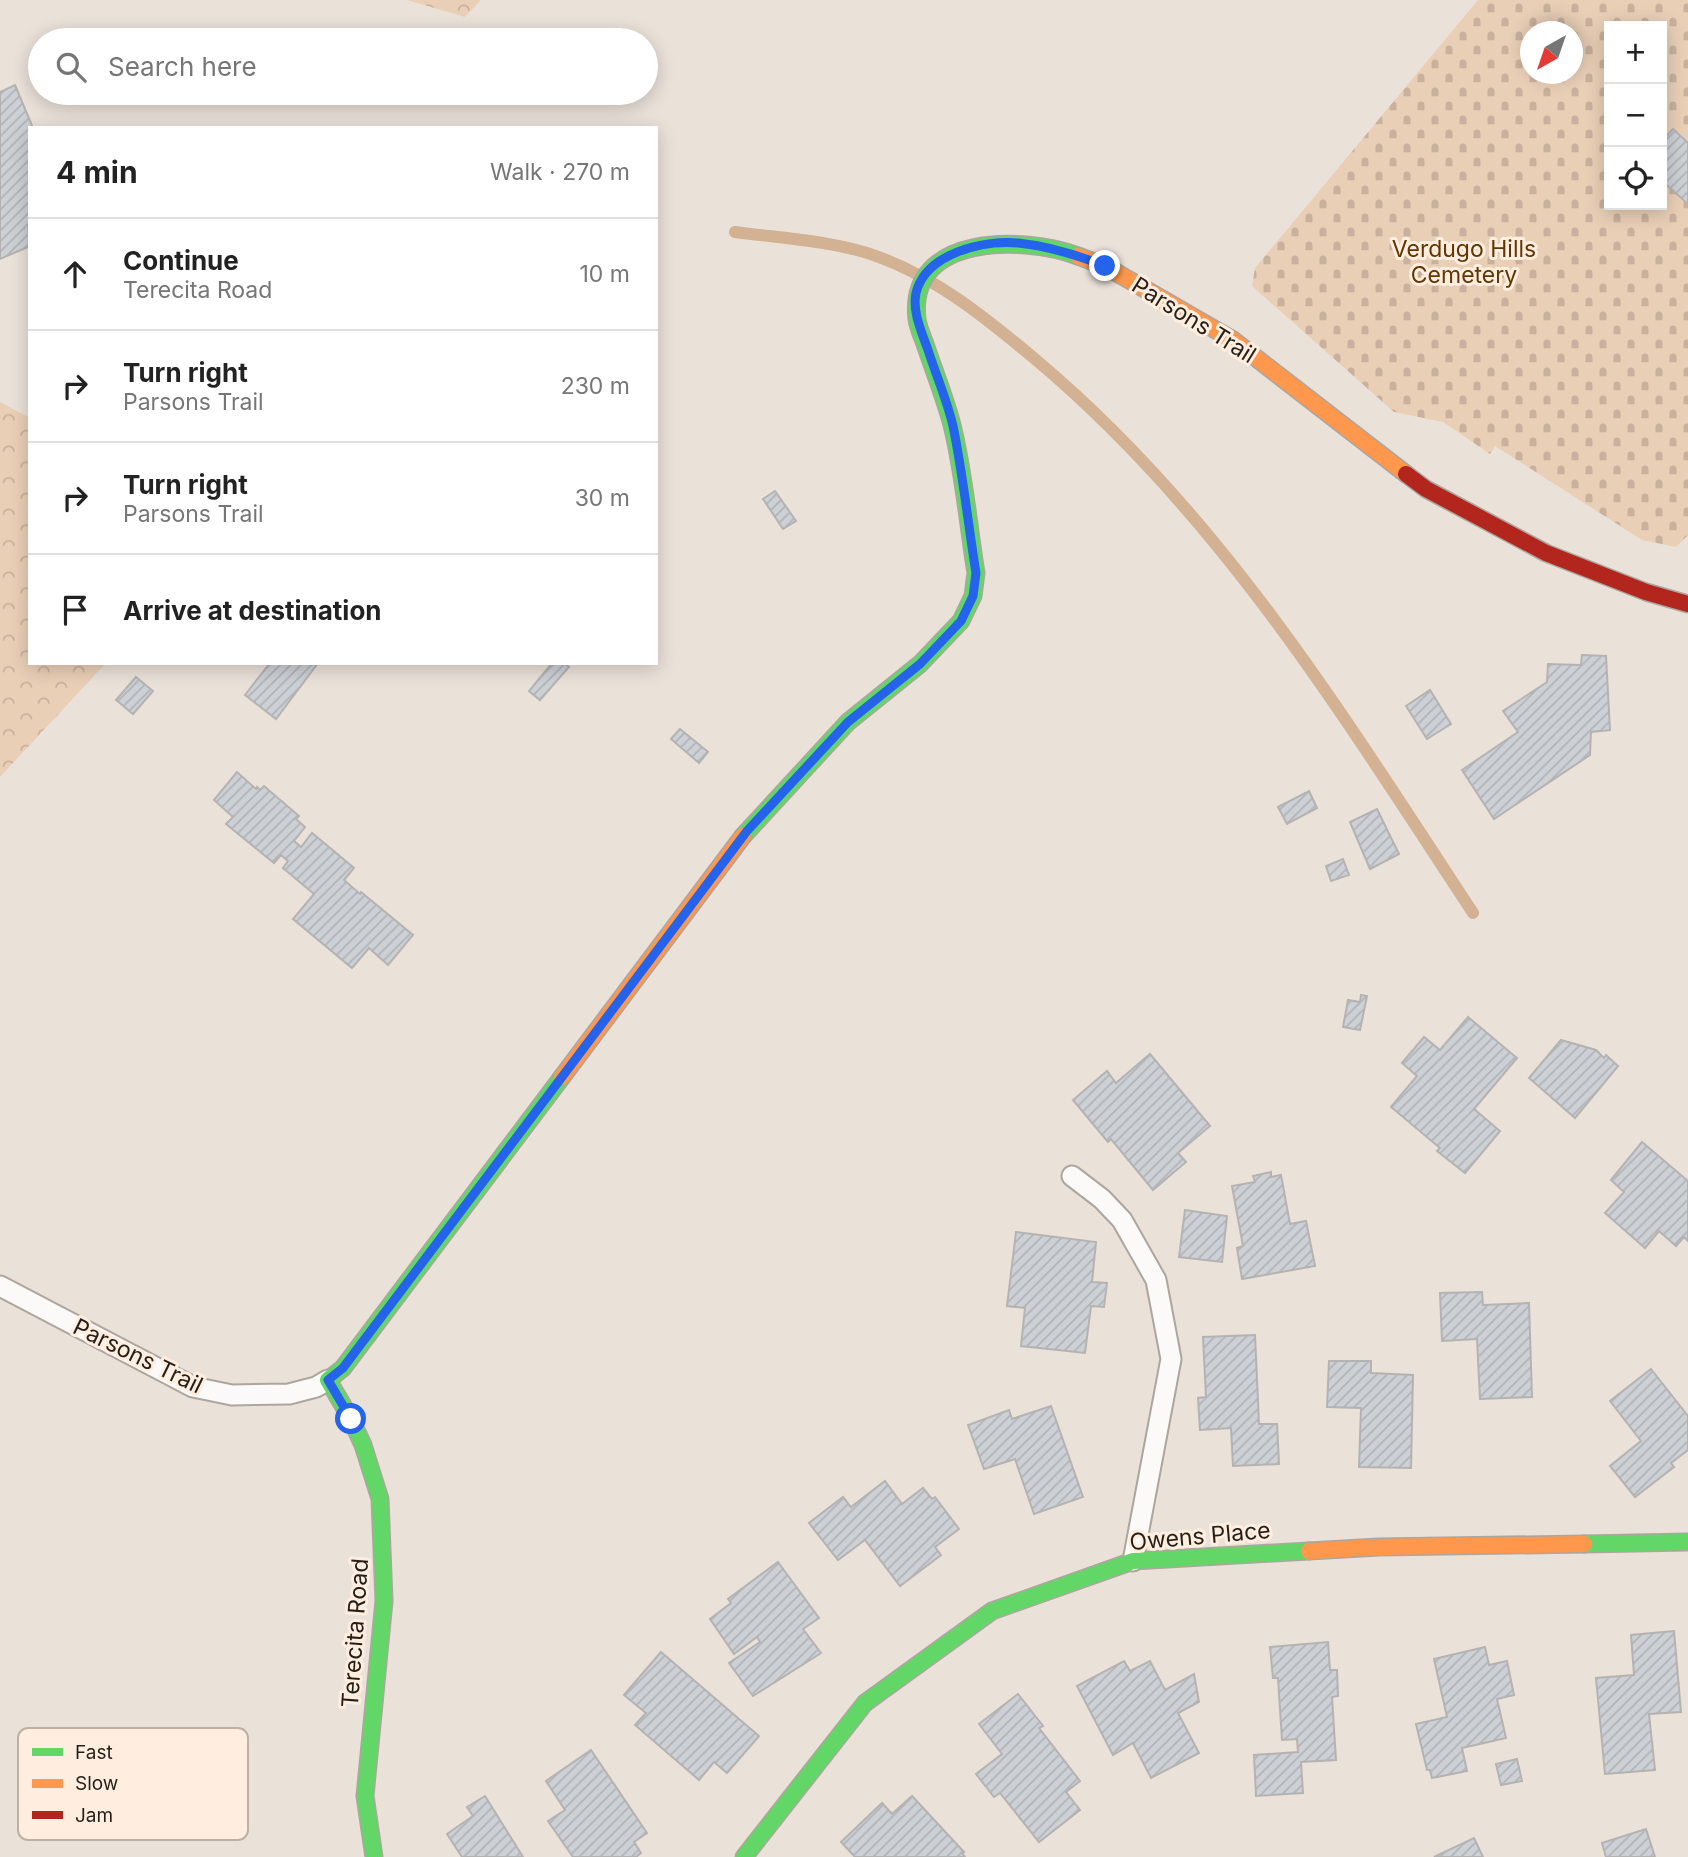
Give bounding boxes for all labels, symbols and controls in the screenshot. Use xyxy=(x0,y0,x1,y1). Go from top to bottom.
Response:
north arrow xyxy=(1520,21,1583,84)
map controls xyxy=(1604,21,1667,210)
button: + xyxy=(1604,21,1667,84)
search box xyxy=(28,28,658,105)
icon: search xyxy=(52,48,90,86)
text: Search here xyxy=(108,51,257,82)
button: − xyxy=(1604,84,1667,147)
button: locate xyxy=(1604,147,1667,210)
text: 4 min xyxy=(56,154,138,190)
text: Walk · 270 m xyxy=(490,158,630,186)
park label: Verdugo Hills Cemetery xyxy=(1392,235,1536,289)
text: Continue xyxy=(123,245,239,276)
route end xyxy=(1089,250,1120,281)
icon: ahead xyxy=(56,255,94,293)
text: 10 m xyxy=(580,260,630,288)
street label: Parsons Trail xyxy=(1127,271,1261,369)
text: Terecita Road xyxy=(123,276,272,304)
text: Turn right xyxy=(123,357,248,388)
icon: right xyxy=(56,367,94,405)
text: 230 m xyxy=(561,372,630,400)
text: Parsons Trail xyxy=(123,388,264,416)
text: Turn right xyxy=(123,469,248,500)
icon: right xyxy=(56,479,94,517)
text: 30 m xyxy=(575,484,630,512)
text: Parsons Trail xyxy=(123,500,264,528)
icon: arrive xyxy=(56,591,94,629)
text: Arrive at destination xyxy=(123,595,382,626)
street label: Parsons Trail xyxy=(69,1313,207,1399)
route start xyxy=(335,1403,366,1434)
street label: Owens Place xyxy=(1128,1516,1272,1556)
street label: Terecita Road xyxy=(336,1558,374,1708)
legend xyxy=(18,1728,248,1840)
text: Fast xyxy=(75,1741,113,1764)
text: Slow xyxy=(75,1772,118,1795)
text: Jam xyxy=(75,1804,113,1827)

